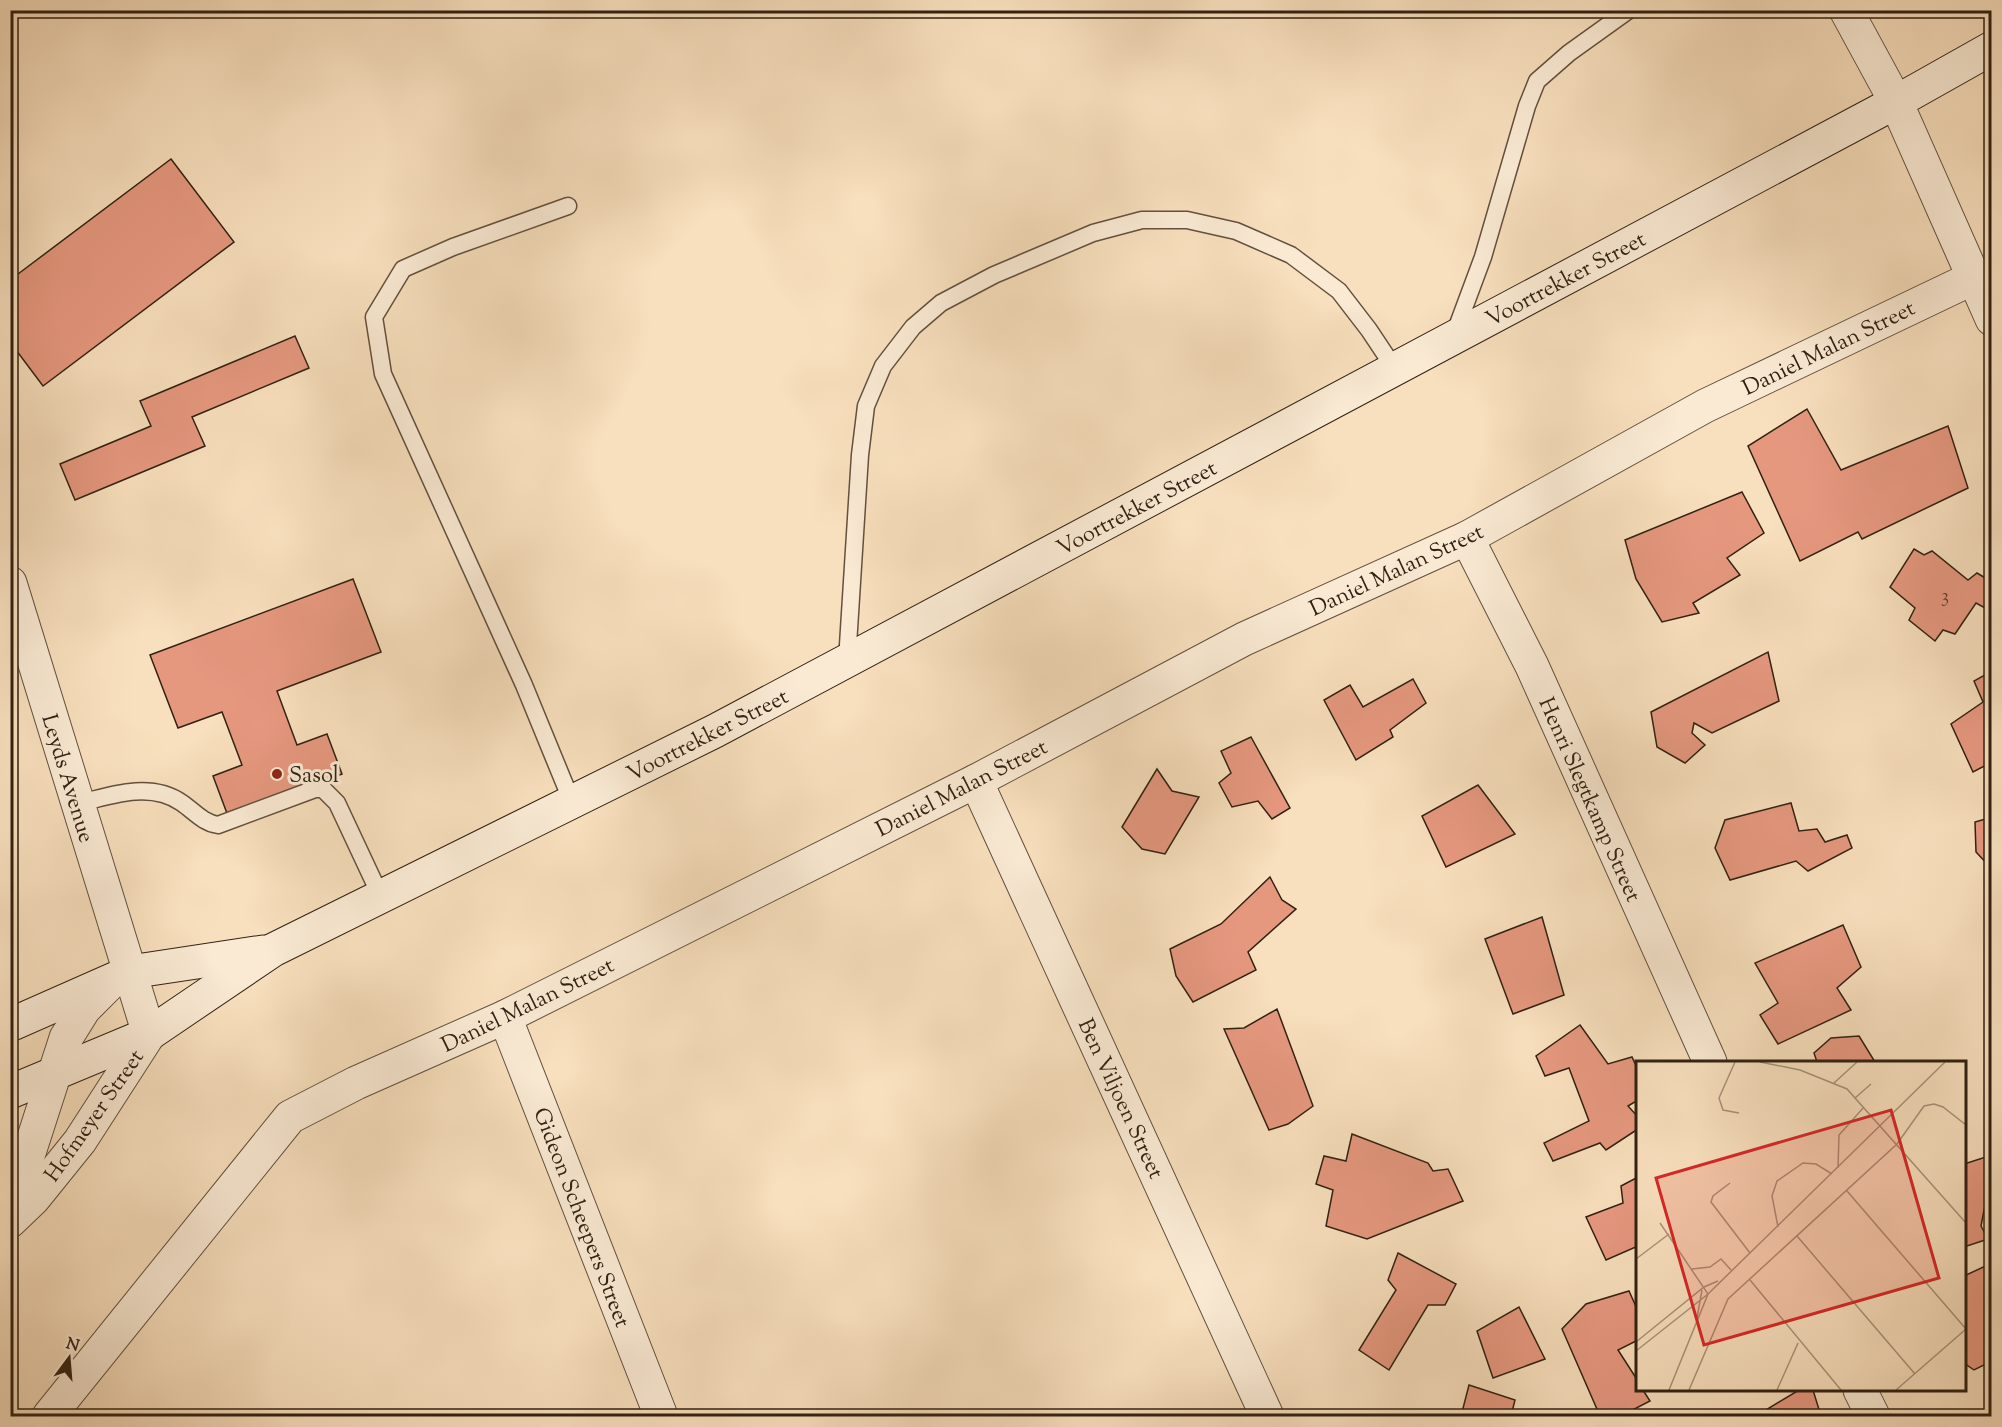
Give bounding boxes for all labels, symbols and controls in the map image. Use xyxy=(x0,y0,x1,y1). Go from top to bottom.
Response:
street label: Voortrekker Street xyxy=(1481,225,1653,336)
street label: Daniel Malan Street xyxy=(1737,294,1922,405)
street label: Voortrekker Street xyxy=(1052,454,1224,565)
street label: Daniel Malan Street xyxy=(1305,517,1490,626)
house number: 3 xyxy=(1941,583,1949,612)
street label: Voortrekker Street xyxy=(622,682,795,791)
street label: Henri Slegtkamp Street xyxy=(1529,693,1648,908)
street label: Leyds Avenue xyxy=(31,711,101,847)
street label: Daniel Malan Street xyxy=(871,732,1054,847)
place label: Sasol xyxy=(289,761,339,793)
marker: Sasol xyxy=(270,767,284,781)
street label: Daniel Malan Street xyxy=(436,951,621,1062)
street label: Ben Viljoen Street xyxy=(1068,1014,1171,1185)
street label: Hofmeyer Street xyxy=(38,1043,153,1190)
inset map xyxy=(1636,1061,1966,1391)
street label: Gideon Scheepers Street xyxy=(523,1104,637,1333)
north arrow xyxy=(39,1328,99,1388)
text: N xyxy=(63,1333,82,1359)

